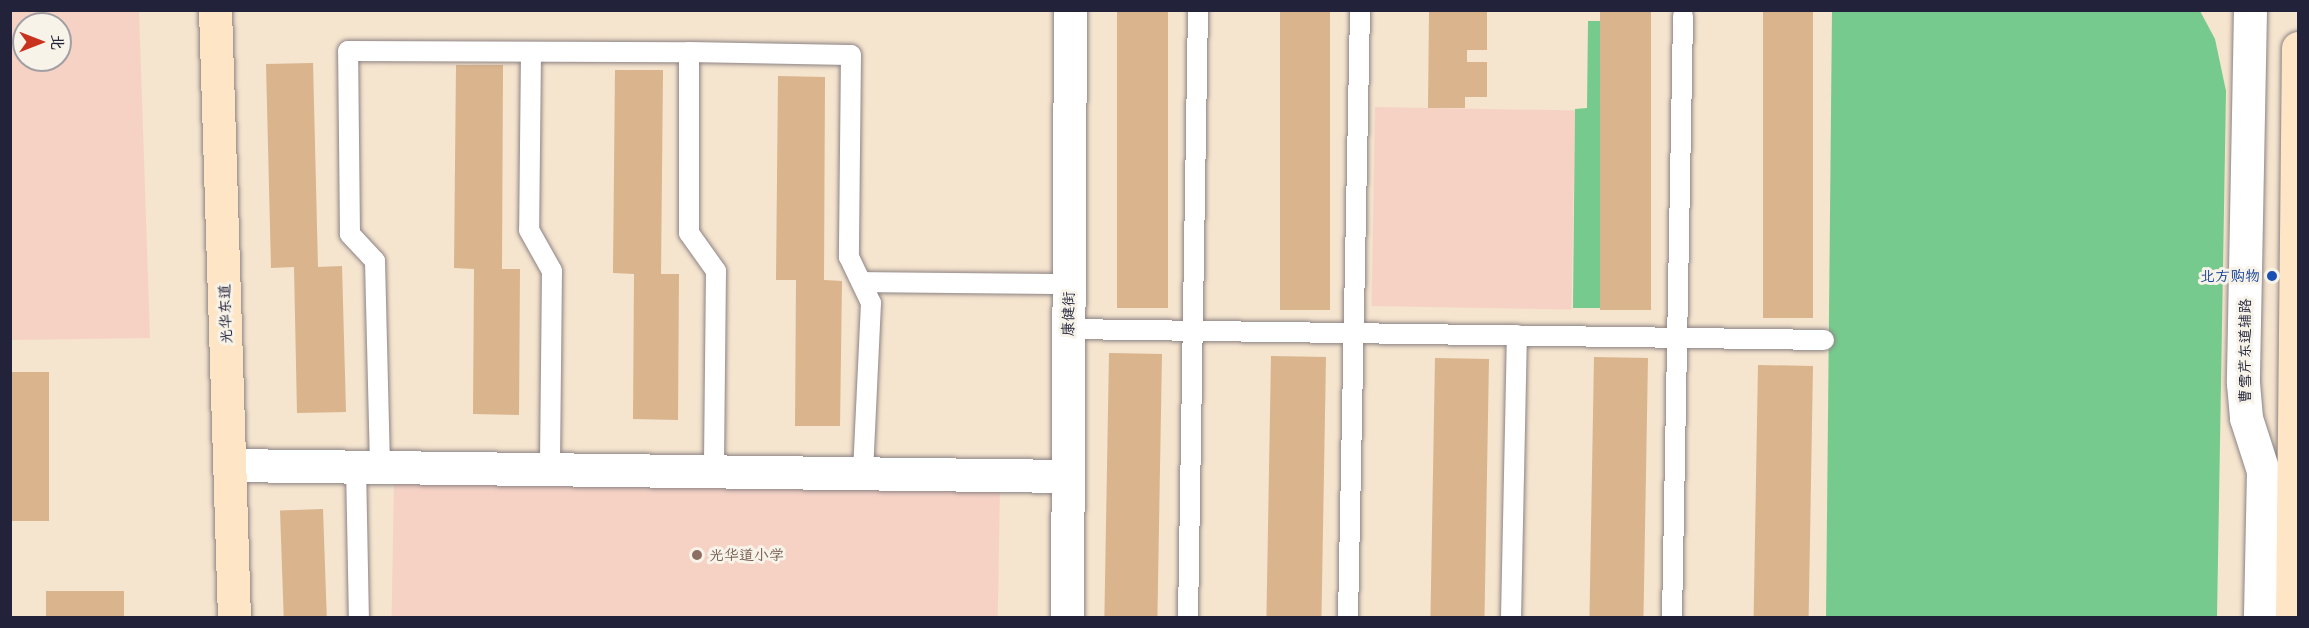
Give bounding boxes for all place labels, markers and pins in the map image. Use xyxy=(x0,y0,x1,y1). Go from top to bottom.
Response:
place label: 北方购物 xyxy=(2200,267,2260,285)
marker: 北方购物 xyxy=(2265,269,2279,283)
place label: 光华道小学 xyxy=(709,546,784,564)
marker: 光华道小学 xyxy=(690,548,704,562)

